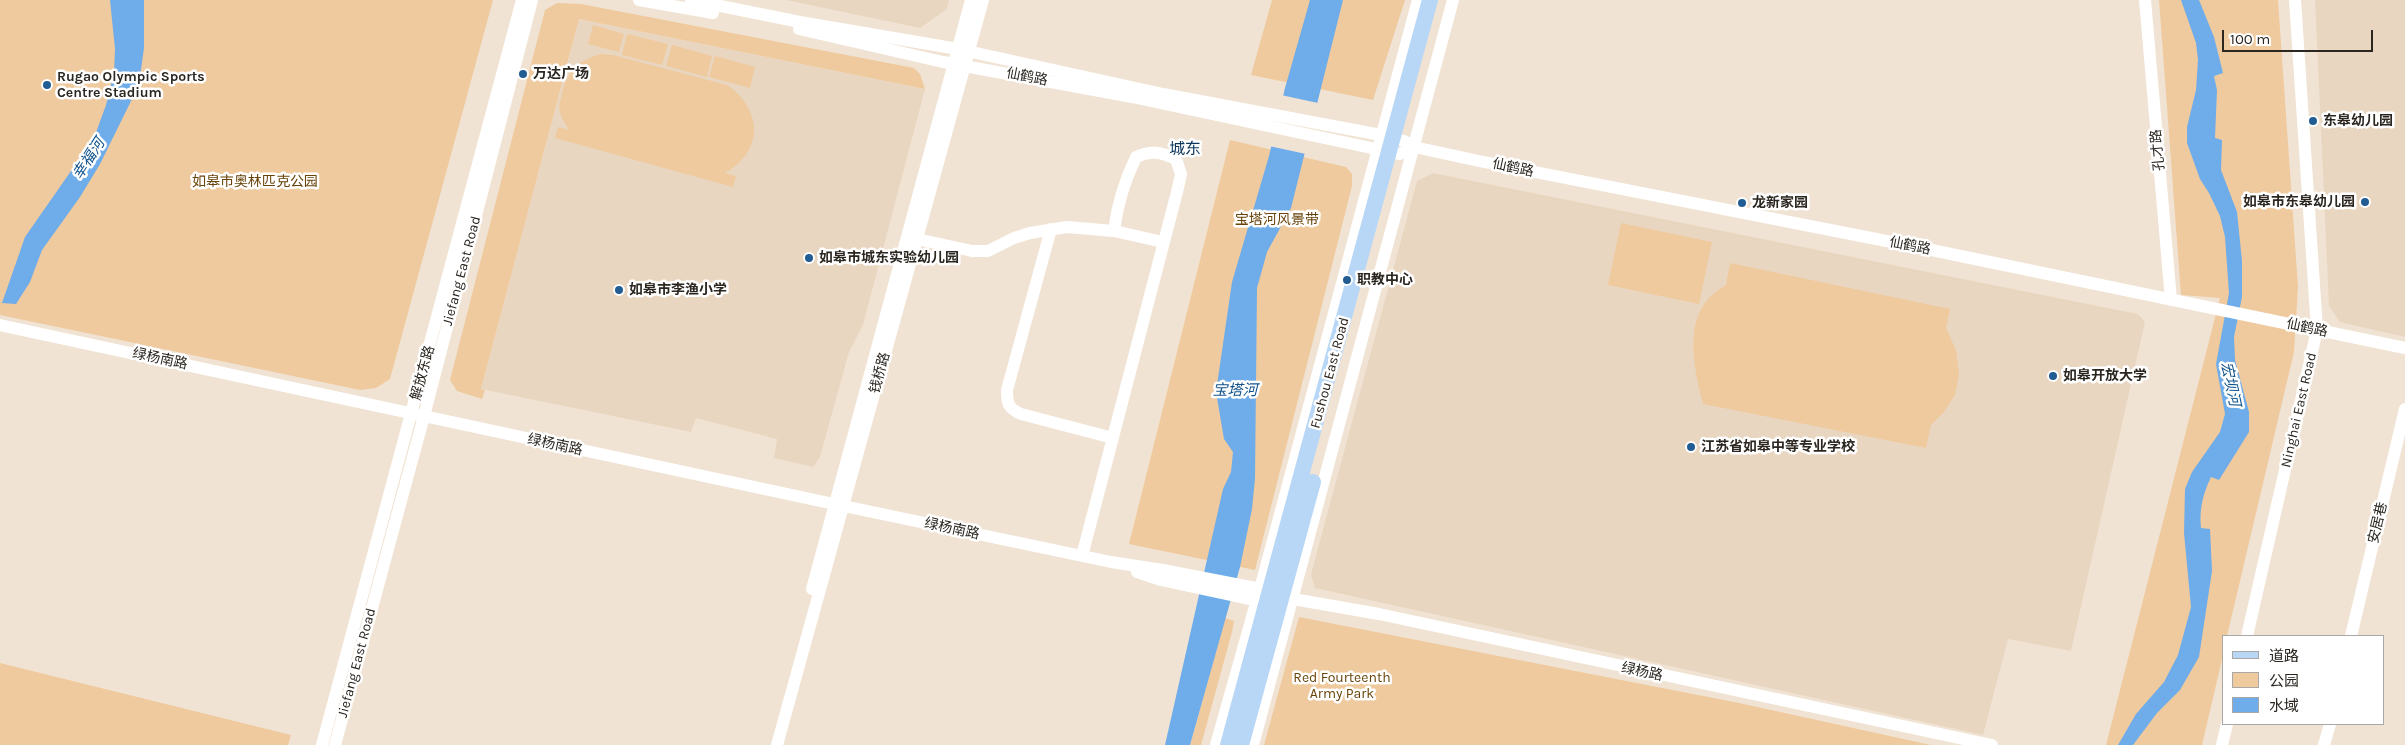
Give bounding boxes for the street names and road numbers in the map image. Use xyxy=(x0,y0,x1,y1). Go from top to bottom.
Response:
street label: 仙鹤路 xyxy=(1005,65,1049,89)
street label: 孔才路 xyxy=(2148,128,2168,172)
street label: 仙鹤路 xyxy=(1491,155,1535,181)
street label: Jiefang East Road xyxy=(439,214,485,328)
street label: 仙鹤路 xyxy=(1888,234,1932,258)
street label: 仙鹤路 xyxy=(2285,315,2329,341)
street label: Fushou East Road xyxy=(1307,316,1353,430)
street label: 解放东路 xyxy=(408,344,438,402)
street label: 绿杨南路 xyxy=(131,345,189,373)
street label: 钱桥路 xyxy=(866,351,894,395)
street label: Ninghai East Road xyxy=(2278,351,2320,469)
street label: 绿杨南路 xyxy=(526,431,584,459)
street label: 安居巷 xyxy=(2365,501,2391,545)
street label: 绿杨南路 xyxy=(923,515,981,543)
street label: Jiefang East Road xyxy=(334,606,380,720)
street label: 绿杨路 xyxy=(1620,659,1664,685)

